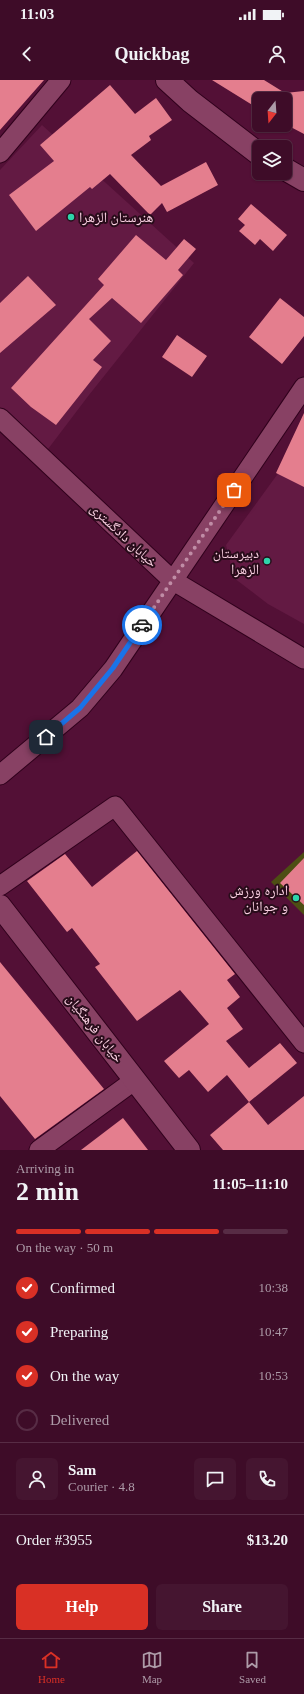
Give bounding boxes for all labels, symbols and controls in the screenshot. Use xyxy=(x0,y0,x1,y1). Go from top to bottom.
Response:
text: 11:03 xyxy=(20,6,54,22)
icon: back xyxy=(16,43,38,65)
icon: person xyxy=(266,43,288,65)
text: Quickbag xyxy=(114,44,190,64)
north arrow xyxy=(252,92,292,132)
map controls xyxy=(252,92,292,180)
button: layers xyxy=(252,140,292,180)
place label: هنرستان الزهرا xyxy=(79,210,153,226)
marker: هنرستان الزهرا xyxy=(66,212,76,222)
pin xyxy=(217,473,251,507)
icon: bag xyxy=(223,479,245,501)
street label: خیابان دادگستری xyxy=(86,501,160,571)
place label: دبیرستان الزهرا xyxy=(213,546,259,578)
marker: دبیرستان الزهرا xyxy=(262,556,272,566)
courier xyxy=(122,605,162,645)
icon: car xyxy=(131,614,153,636)
pin xyxy=(29,720,63,754)
icon: home xyxy=(35,726,57,748)
place label: اداره ورزش و جوانان xyxy=(229,883,288,915)
marker: اداره ورزش و جوانان xyxy=(291,893,301,903)
street label: خیابان فرهنگیان xyxy=(63,991,126,1066)
text: Arriving in xyxy=(16,1161,74,1176)
text: 11:05–11:10 xyxy=(212,1176,288,1192)
text: 2 min xyxy=(16,1177,79,1206)
text: On the way · 50 m xyxy=(16,1240,113,1255)
icon: check xyxy=(16,1277,38,1299)
text: Confirmed xyxy=(50,1280,115,1296)
text: 10:38 xyxy=(258,1280,288,1295)
icon: check xyxy=(16,1321,38,1343)
text: Preparing xyxy=(50,1324,108,1340)
text: 10:47 xyxy=(258,1324,288,1339)
icon: check xyxy=(16,1365,38,1387)
text: On the way xyxy=(50,1368,119,1384)
text: 10:53 xyxy=(258,1368,288,1383)
text: Delivered xyxy=(50,1412,109,1428)
button: person xyxy=(16,1458,58,1500)
button: chat xyxy=(194,1458,236,1500)
button: phone xyxy=(246,1458,288,1500)
text: Sam xyxy=(68,1462,96,1478)
text: Courier · 4.8 xyxy=(68,1479,135,1494)
text: Order #3955 xyxy=(16,1532,92,1548)
text: $13.20 xyxy=(247,1532,288,1548)
button: Help xyxy=(16,1584,148,1630)
button: Share xyxy=(156,1584,288,1630)
tab: Home xyxy=(38,1649,65,1685)
tab: Map xyxy=(141,1649,163,1685)
tab: Saved xyxy=(239,1649,266,1685)

